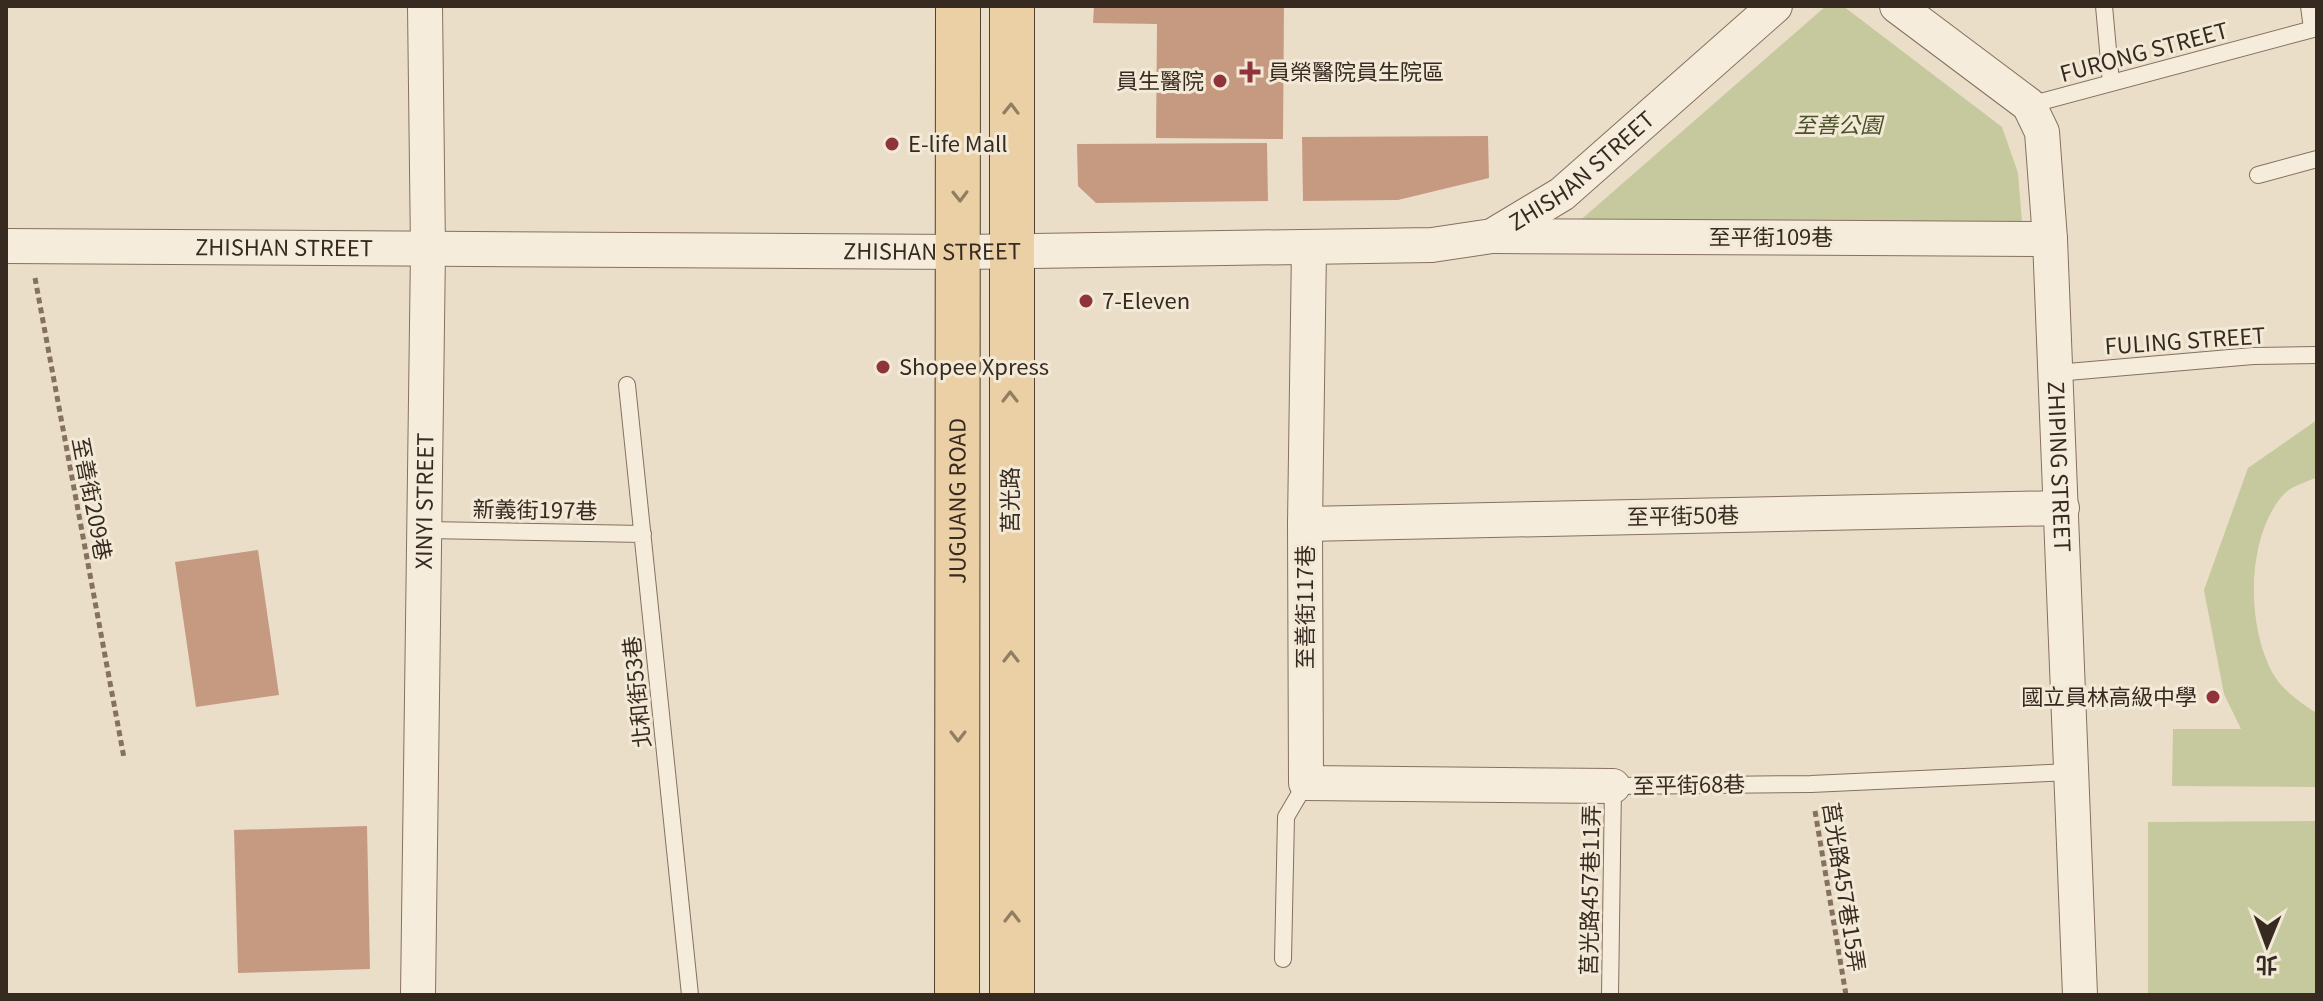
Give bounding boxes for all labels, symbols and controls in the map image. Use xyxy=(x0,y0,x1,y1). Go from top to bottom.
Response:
street label: FURONG STREET xyxy=(2056,12,2231,88)
place label: 員榮醫院員生院區 xyxy=(1268,54,1444,86)
marker: 員榮醫院員生院區 xyxy=(1239,61,1261,83)
place label: 員生醫院 xyxy=(1116,63,1204,95)
marker: 員生醫院 xyxy=(1211,72,1229,90)
one-way arrow xyxy=(1002,102,1020,115)
street label: ZHISHAN STREET xyxy=(1502,102,1660,237)
park label: 至善公園 xyxy=(1794,107,1885,139)
place label: E-life Mall xyxy=(908,126,1008,158)
marker: E-life Mall xyxy=(883,135,901,153)
one-way arrow xyxy=(951,190,969,203)
street label: 至平街109巷 xyxy=(1709,219,1833,251)
street label: ZHISHAN STREET xyxy=(195,229,373,262)
street label: ZHISHAN STREET xyxy=(843,233,1021,266)
place label: 7-Eleven xyxy=(1102,283,1190,315)
marker: 7-Eleven xyxy=(1077,292,1095,310)
street label: FULING STREET xyxy=(2103,317,2266,361)
place label: Shopee Xpress xyxy=(899,349,1049,381)
marker: Shopee Xpress xyxy=(874,358,892,376)
street label: ZHIPING STREET xyxy=(2042,380,2080,553)
one-way arrow xyxy=(1001,390,1019,403)
street label: JUGUANG ROAD xyxy=(939,418,972,584)
street label: XINYI STREET xyxy=(406,432,440,570)
street label: 至善街209巷 xyxy=(66,434,122,563)
street label: 莒光路 xyxy=(992,467,1024,533)
street label: 新義街197巷 xyxy=(472,491,598,525)
street label: 至平街50巷 xyxy=(1626,497,1739,531)
street label: 至善街117巷 xyxy=(1287,545,1319,669)
street label: 北和街53巷 xyxy=(613,635,657,750)
one-way arrow xyxy=(1002,650,1020,663)
place label: 國立員林高級中學 xyxy=(2021,679,2197,711)
marker: 國立員林高級中學 xyxy=(2204,688,2222,706)
one-way arrow xyxy=(950,730,967,743)
street label: 至平街68巷 xyxy=(1632,766,1745,800)
street label: 莒光路457巷15弄 xyxy=(1817,800,1875,974)
street label: 莒光路457巷11弄 xyxy=(1571,804,1605,976)
north arrow xyxy=(2227,905,2307,985)
one-way arrow xyxy=(1003,910,1021,923)
text: 北 xyxy=(2255,951,2278,983)

